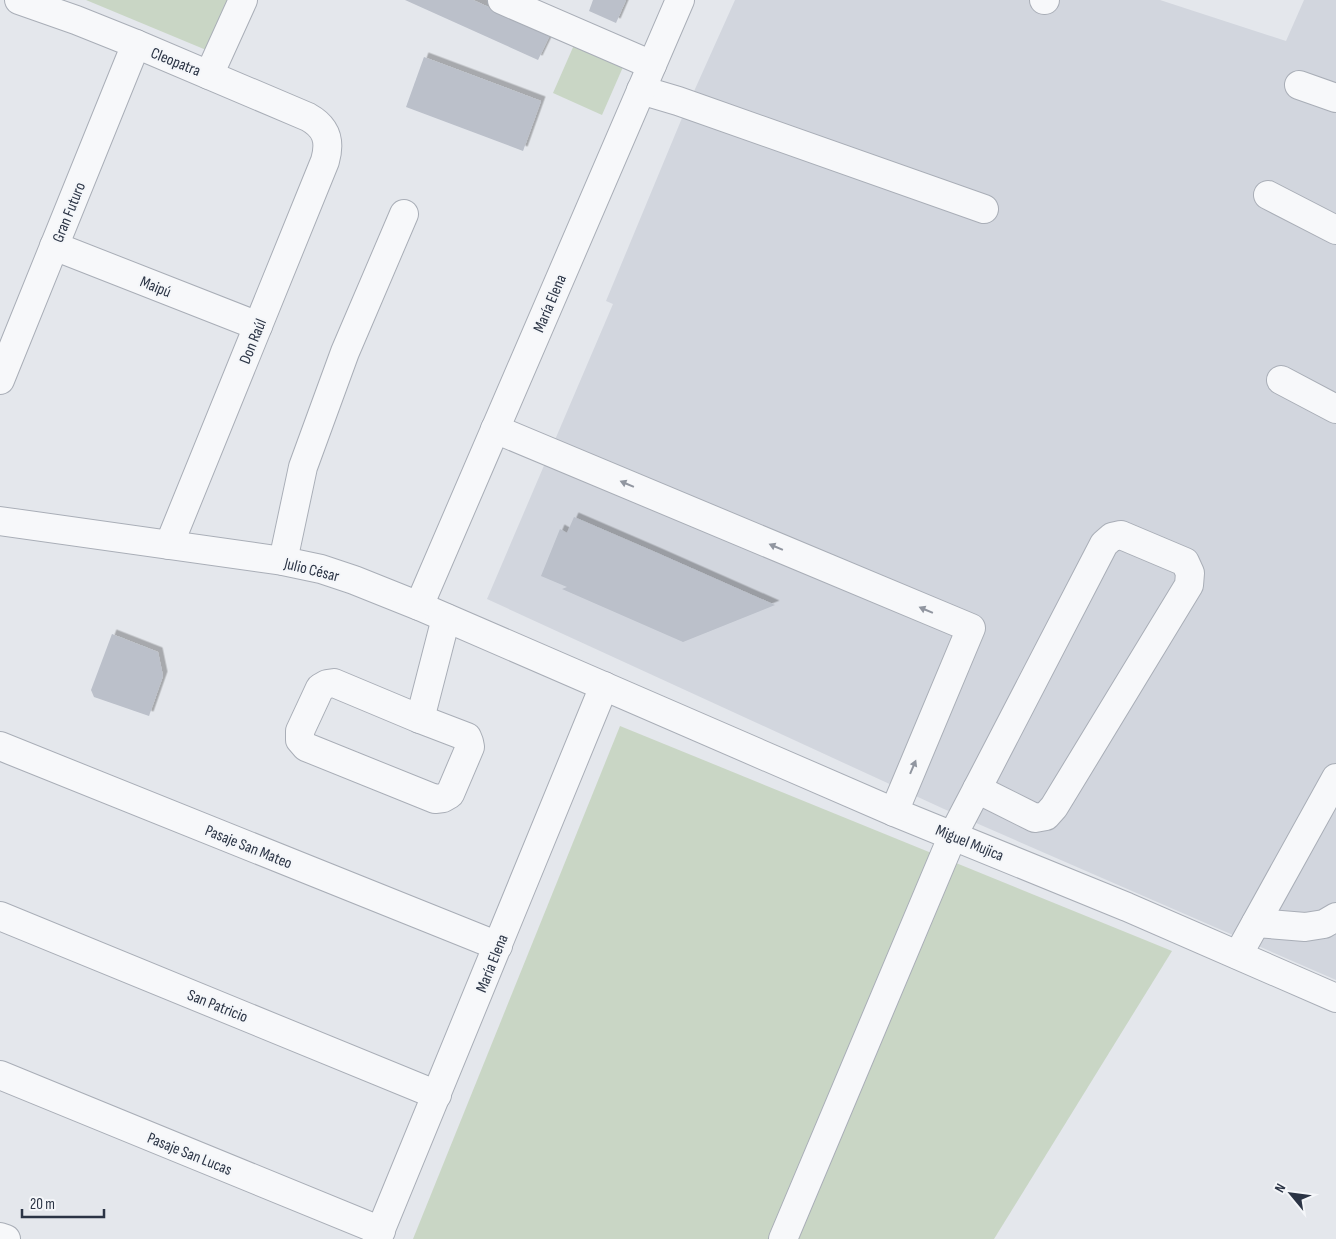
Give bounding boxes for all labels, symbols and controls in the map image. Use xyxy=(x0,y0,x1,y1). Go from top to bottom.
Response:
street label: Cleopatra xyxy=(148,44,203,81)
street label: Gran Futuro xyxy=(49,180,90,245)
street label: María Elena xyxy=(530,272,571,335)
street label: Maipú xyxy=(137,273,174,302)
street label: Don Raúl xyxy=(236,316,271,367)
one-way arrow xyxy=(619,480,634,487)
one-way arrow xyxy=(769,542,784,550)
street label: Julio César xyxy=(281,554,341,587)
one-way arrow xyxy=(919,605,933,613)
one-way arrow xyxy=(909,759,917,774)
street label: Pasaje San Mateo xyxy=(202,821,295,873)
street label: Miguel Mujica xyxy=(933,821,1006,866)
street label: María Elena xyxy=(472,932,513,995)
street label: San Patricio xyxy=(184,986,250,1027)
street label: Pasaje San Lucas xyxy=(144,1129,235,1180)
north arrow xyxy=(1266,1169,1316,1219)
text: N xyxy=(1271,1181,1289,1195)
scale bar xyxy=(22,1186,105,1218)
text: 20 m xyxy=(30,1195,55,1214)

